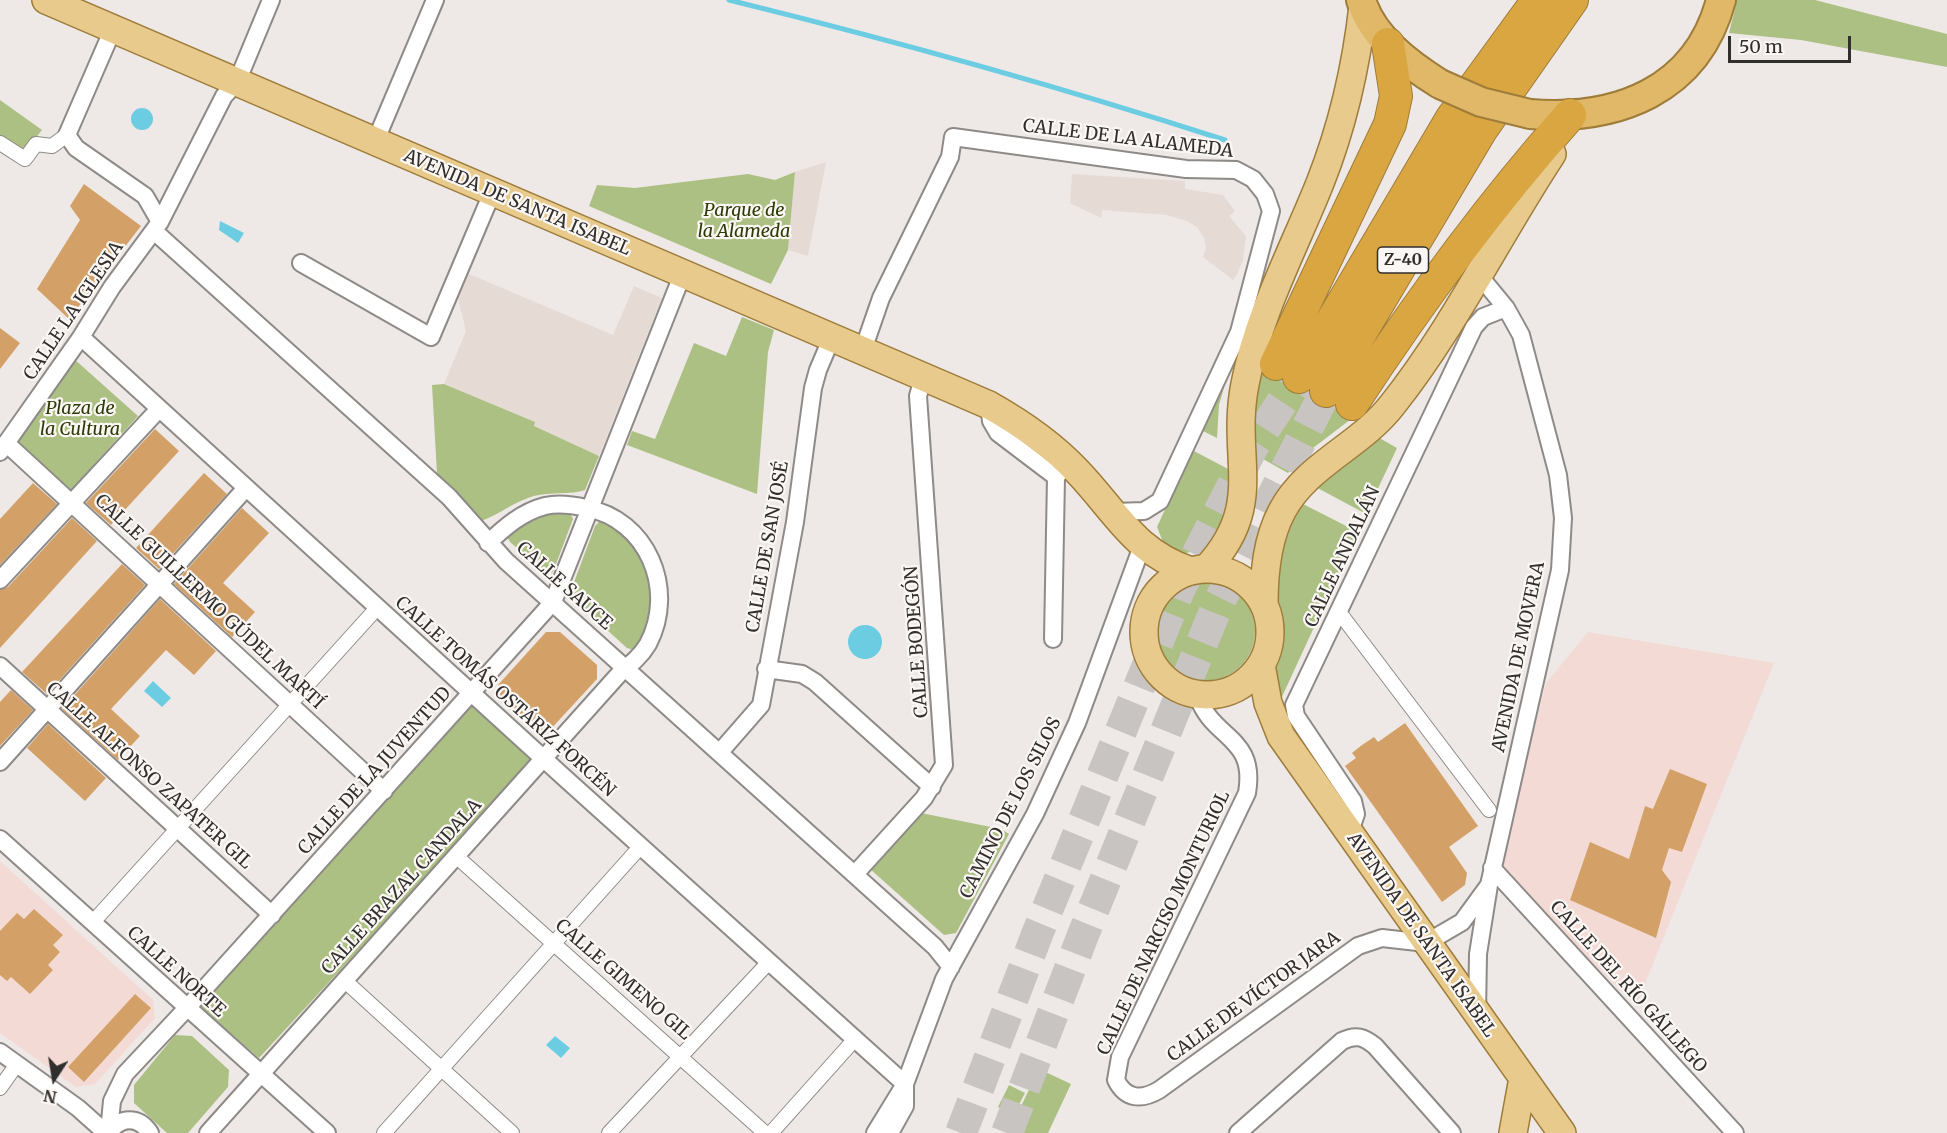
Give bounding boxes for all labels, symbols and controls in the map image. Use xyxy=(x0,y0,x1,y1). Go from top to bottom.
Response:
scale bar xyxy=(1731,24,1854,62)
text: 50 m xyxy=(1739,35,1783,58)
street label: CALLE DE LA ALAMEDA xyxy=(1021,115,1235,163)
street label: AVENIDA DE SANTA ISABEL xyxy=(400,145,634,261)
park label: Parque de la Alameda xyxy=(698,200,790,242)
street label: CALLE LA IGLESIA xyxy=(20,238,128,384)
road number: Z-40 xyxy=(1378,247,1428,273)
park label: Plaza de la Cultura xyxy=(40,398,120,440)
street label: CALLE DE SAN JOSÉ xyxy=(742,460,794,634)
street label: CALLE ANDALÁN xyxy=(1301,483,1385,631)
street label: CALLE GUILLERMO GÚDEL MARTÍ xyxy=(90,490,328,714)
street label: CALLE SAUCE xyxy=(512,537,616,635)
street label: AVENIDA DE MOVERA xyxy=(1488,560,1550,754)
street label: CALLE BODEGÓN xyxy=(901,565,933,719)
street label: CALLE TOMÁS OSTÁRIZ FORCÉN xyxy=(390,592,620,802)
street label: CALLE ALFONSO ZAPATER GIL xyxy=(42,678,256,874)
street label: CALLE DE LA JUVENTUD xyxy=(294,683,456,859)
street label: CAMINO DE LOS SILOS xyxy=(956,714,1066,902)
street label: CALLE DE NARCISO MONTURIOL xyxy=(1093,787,1235,1059)
street label: CALLE BRAZAL CANDALA xyxy=(318,795,486,979)
street label: AVENIDA DE SANTA ISABEL xyxy=(1342,829,1500,1041)
street label: CALLE DEL RÍO GÁLLEGO xyxy=(1545,897,1711,1077)
street label: CALLE GIMENO GIL xyxy=(551,915,695,1045)
street label: CALLE NORTE xyxy=(122,922,230,1022)
street label: CALLE DE VÍCTOR JARA xyxy=(1163,927,1345,1067)
north arrow xyxy=(24,1049,84,1109)
text: N xyxy=(42,1086,59,1108)

